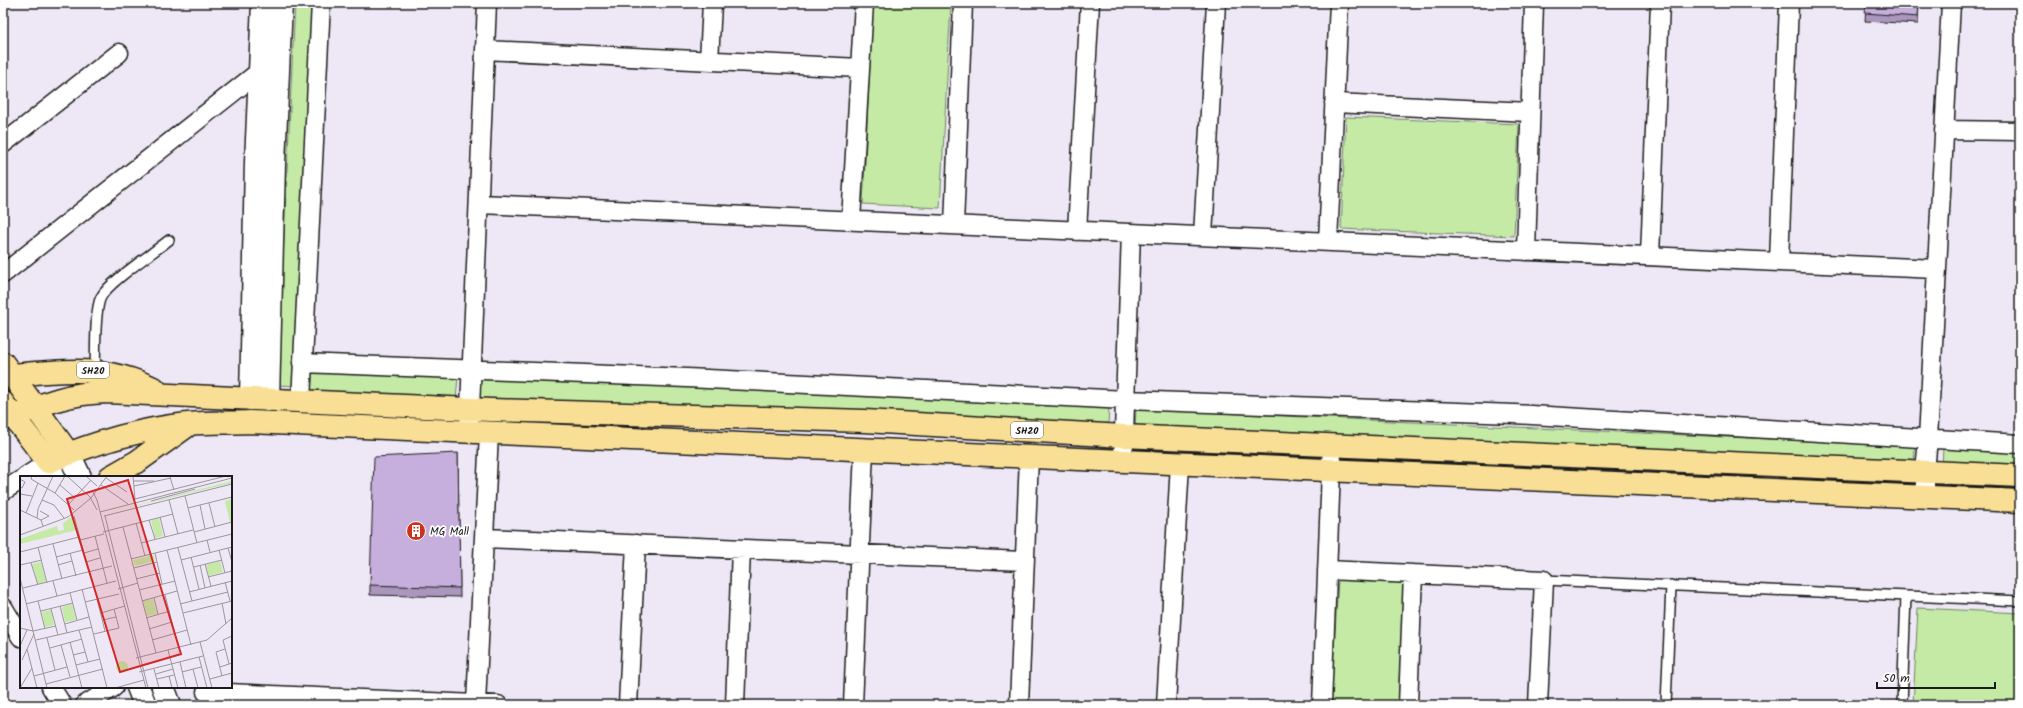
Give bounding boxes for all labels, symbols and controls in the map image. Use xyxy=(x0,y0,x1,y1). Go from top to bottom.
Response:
road number: SH20 xyxy=(77,362,109,378)
road number: SH20 xyxy=(1011,422,1043,438)
inset map xyxy=(20,476,232,688)
building icon: MG Mall xyxy=(405,520,427,542)
place label: MG Mall xyxy=(430,523,469,541)
scale bar xyxy=(1877,664,1995,690)
text: 50 m xyxy=(1883,669,1910,688)

